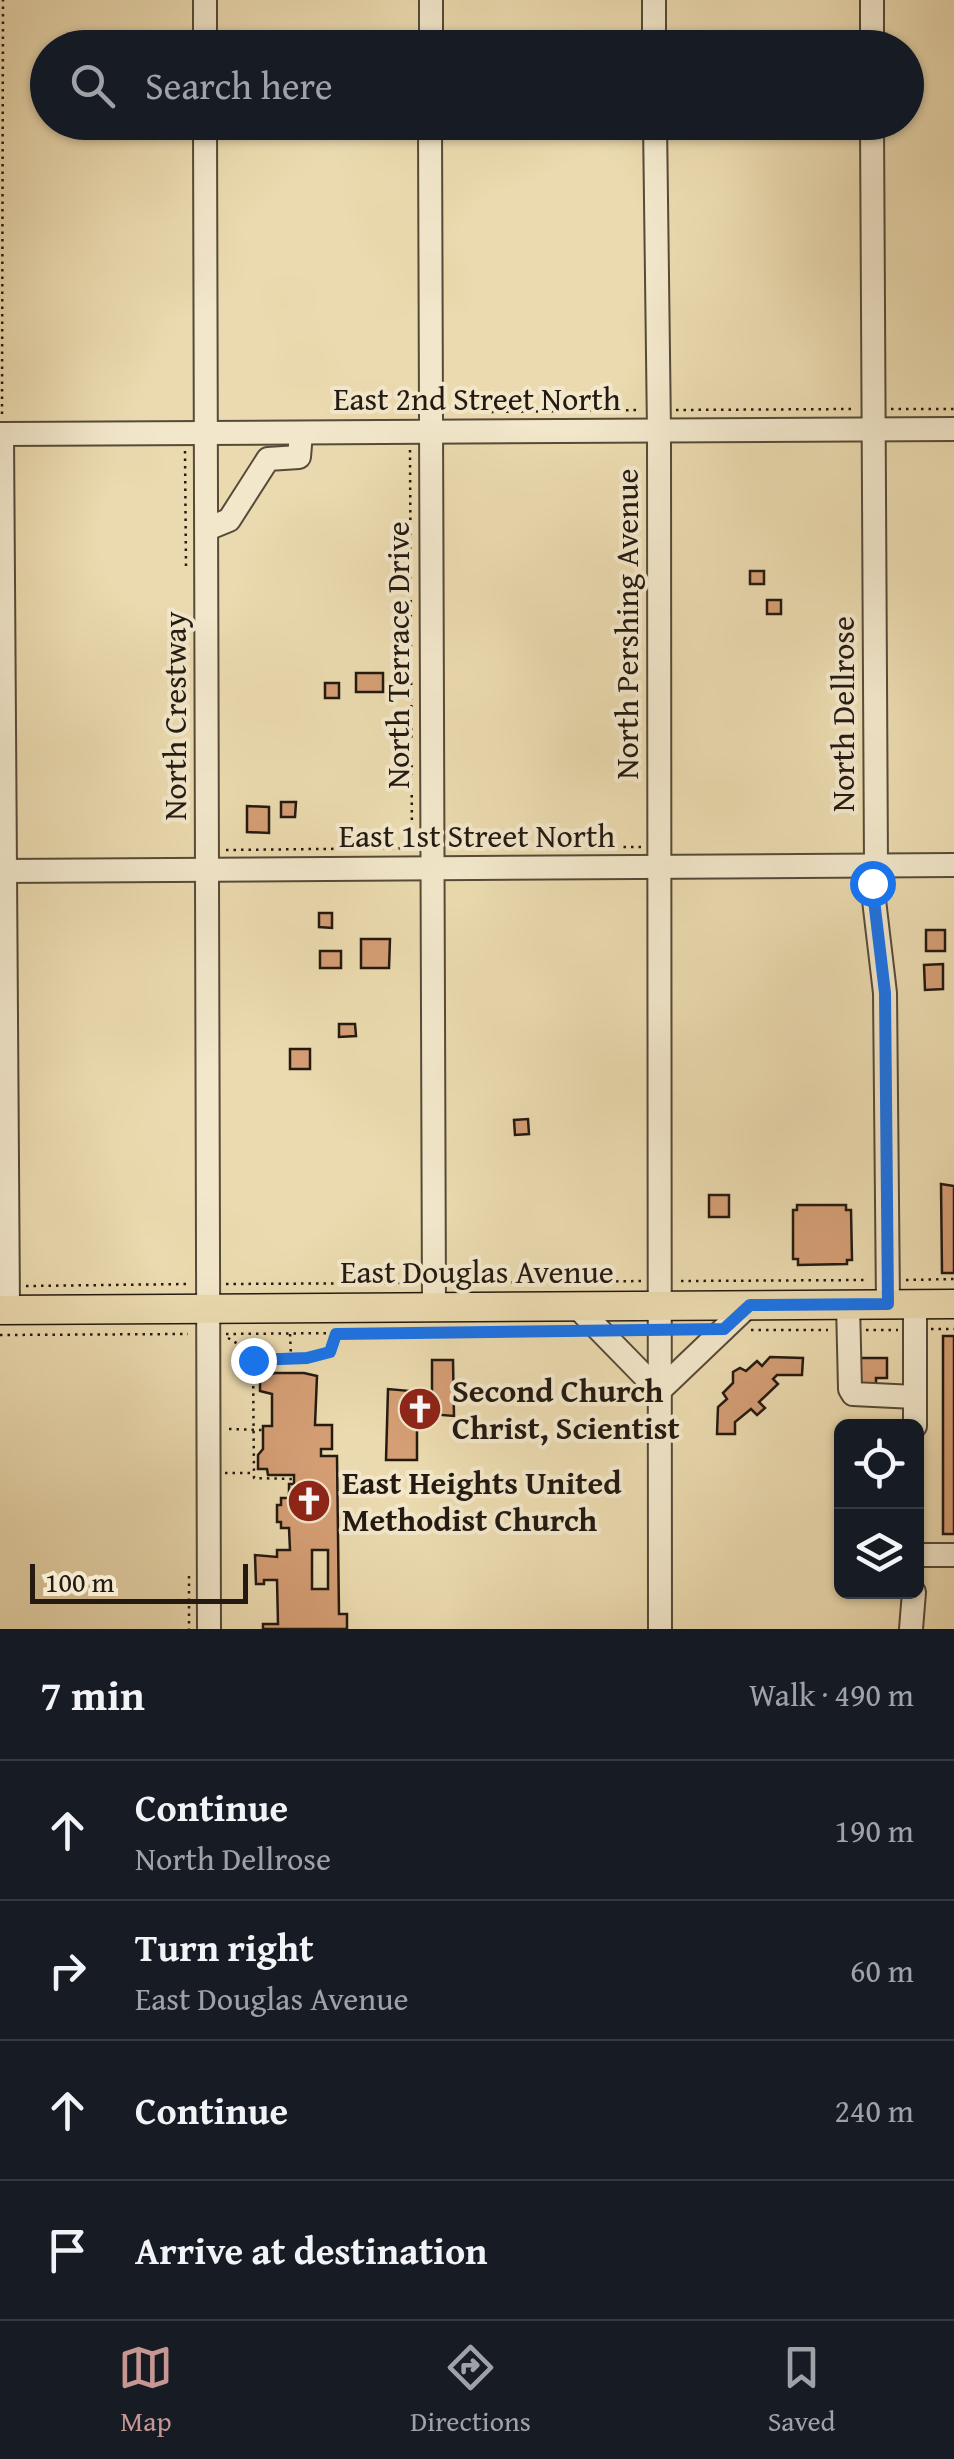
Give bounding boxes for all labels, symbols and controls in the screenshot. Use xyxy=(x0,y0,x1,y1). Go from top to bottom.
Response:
search box xyxy=(30,30,924,140)
text: Search here xyxy=(145,57,333,113)
icon: search xyxy=(65,58,120,113)
street label: East 2nd Street North xyxy=(333,375,621,422)
street label: North Pershing Avenue xyxy=(603,468,650,780)
street label: North Terrace Drive xyxy=(374,521,421,789)
street label: North Crestway xyxy=(151,611,198,821)
street label: North Dellrose xyxy=(819,616,866,812)
street label: East 1st Street North xyxy=(339,812,615,859)
route start xyxy=(850,861,896,907)
street label: East Douglas Avenue xyxy=(340,1248,614,1295)
route end xyxy=(231,1338,277,1384)
place label: Second Church Christ, Scientist xyxy=(452,1367,680,1451)
church icon: Second Church Christ, Scientist xyxy=(397,1386,443,1432)
map controls xyxy=(834,1419,924,1599)
button: locate xyxy=(834,1419,924,1509)
place label: East Heights United Methodist Church xyxy=(342,1459,622,1543)
church icon: East Heights United Methodist Church xyxy=(286,1478,332,1524)
button: layers xyxy=(834,1509,924,1599)
scale bar xyxy=(30,1559,248,1604)
text: 100 m xyxy=(45,1561,114,1602)
text: 7 min xyxy=(40,1664,145,1725)
text: Walk · 490 m xyxy=(749,1671,914,1718)
text: Continue xyxy=(135,1779,288,1835)
icon: ahead xyxy=(40,1803,95,1858)
text: 190 m xyxy=(835,1807,914,1854)
text: North Dellrose xyxy=(135,1835,331,1882)
text: Turn right xyxy=(135,1919,314,1975)
icon: right xyxy=(40,1943,95,1998)
text: 60 m xyxy=(850,1947,914,1994)
text: East Douglas Avenue xyxy=(135,1975,409,2022)
text: Continue xyxy=(135,2082,288,2138)
icon: ahead xyxy=(40,2083,95,2138)
text: 240 m xyxy=(835,2087,914,2134)
text: Arrive at destination xyxy=(135,2222,488,2278)
icon: arrive xyxy=(40,2223,95,2278)
tab: Map xyxy=(118,2340,173,2441)
tab: Directions xyxy=(410,2340,531,2441)
tab: Saved xyxy=(768,2340,836,2441)

